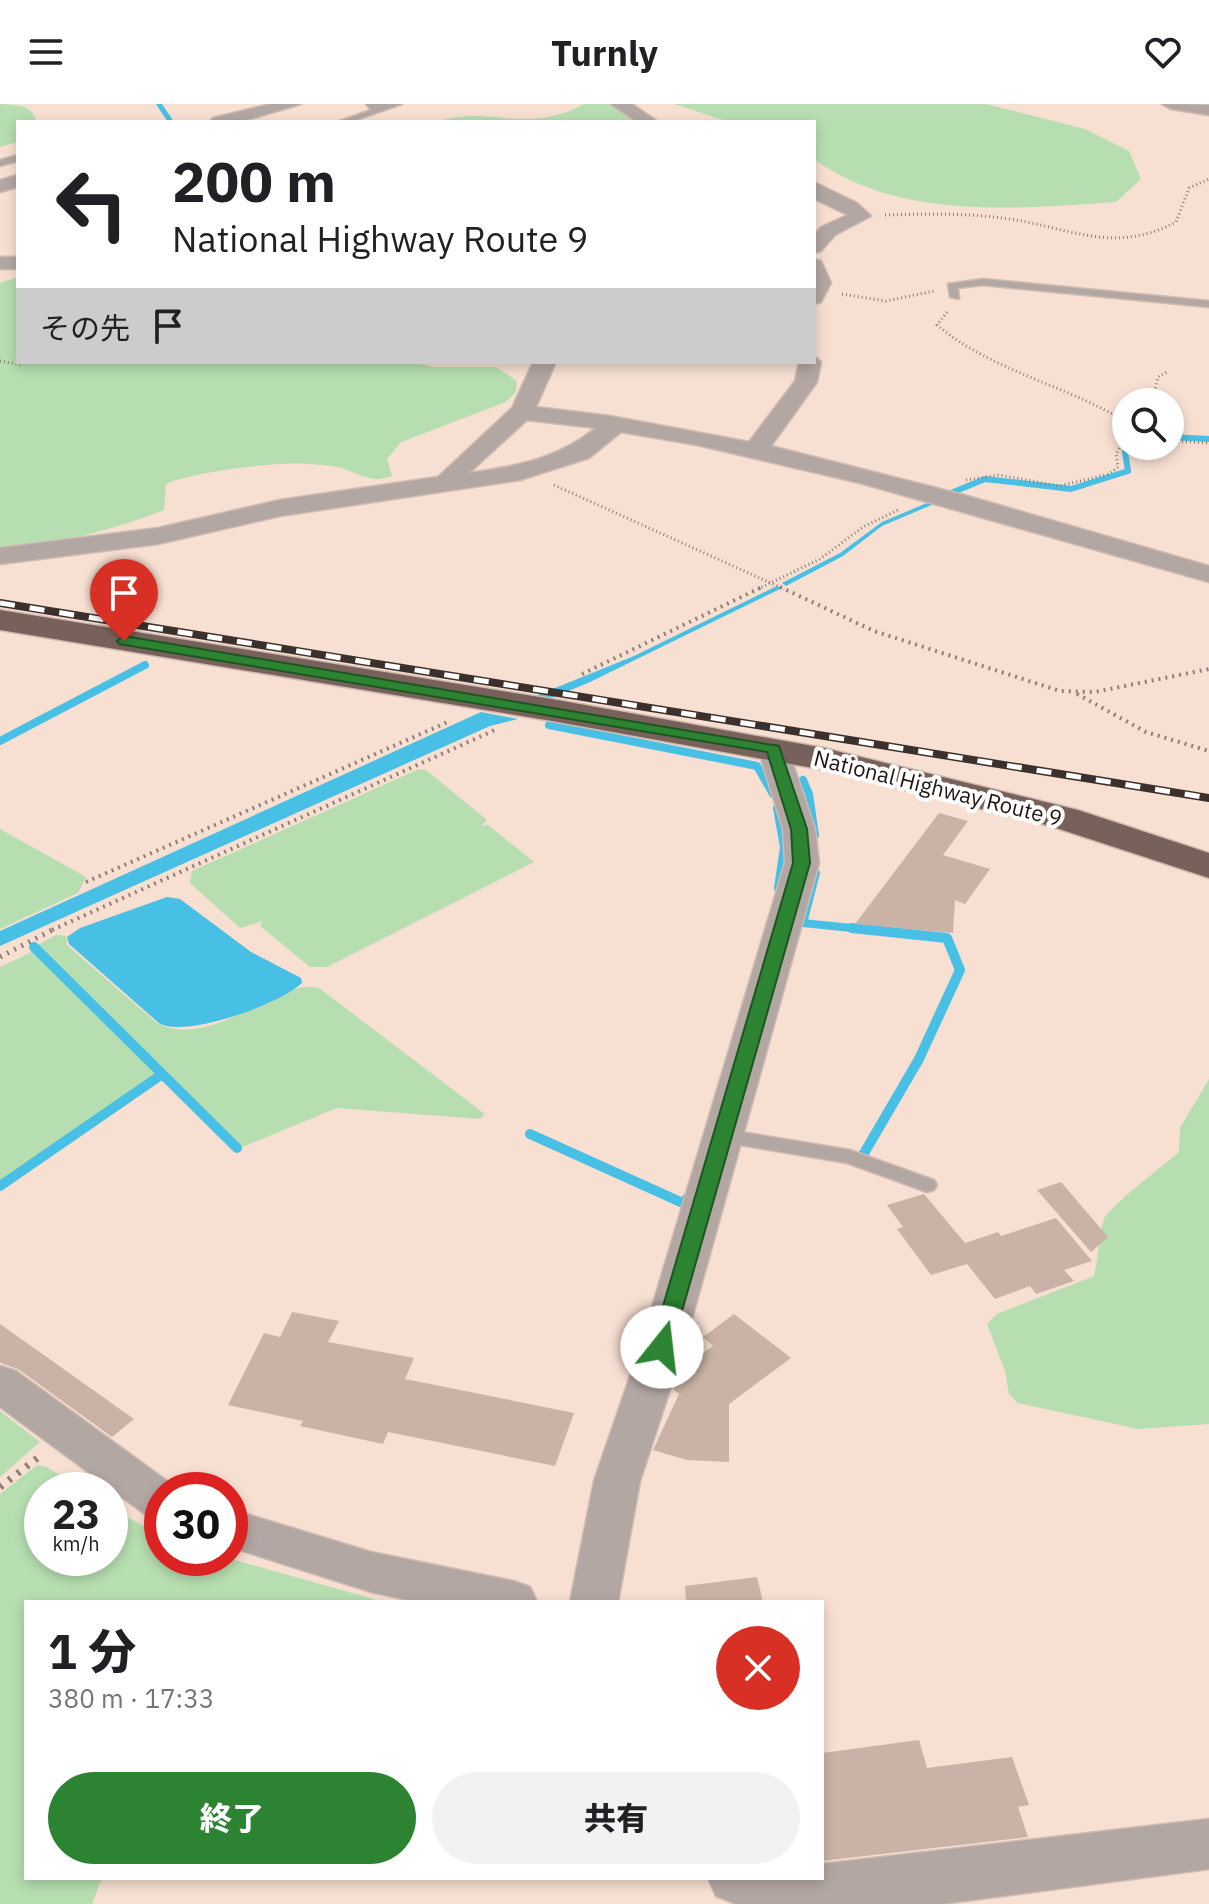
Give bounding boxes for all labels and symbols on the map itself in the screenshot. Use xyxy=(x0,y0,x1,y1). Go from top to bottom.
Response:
pin xyxy=(90,559,158,641)
street label: National Highway Route 9 xyxy=(811,743,1065,832)
position arrow xyxy=(620,1305,704,1389)
speed limit sign: 30 xyxy=(144,1472,248,1576)

